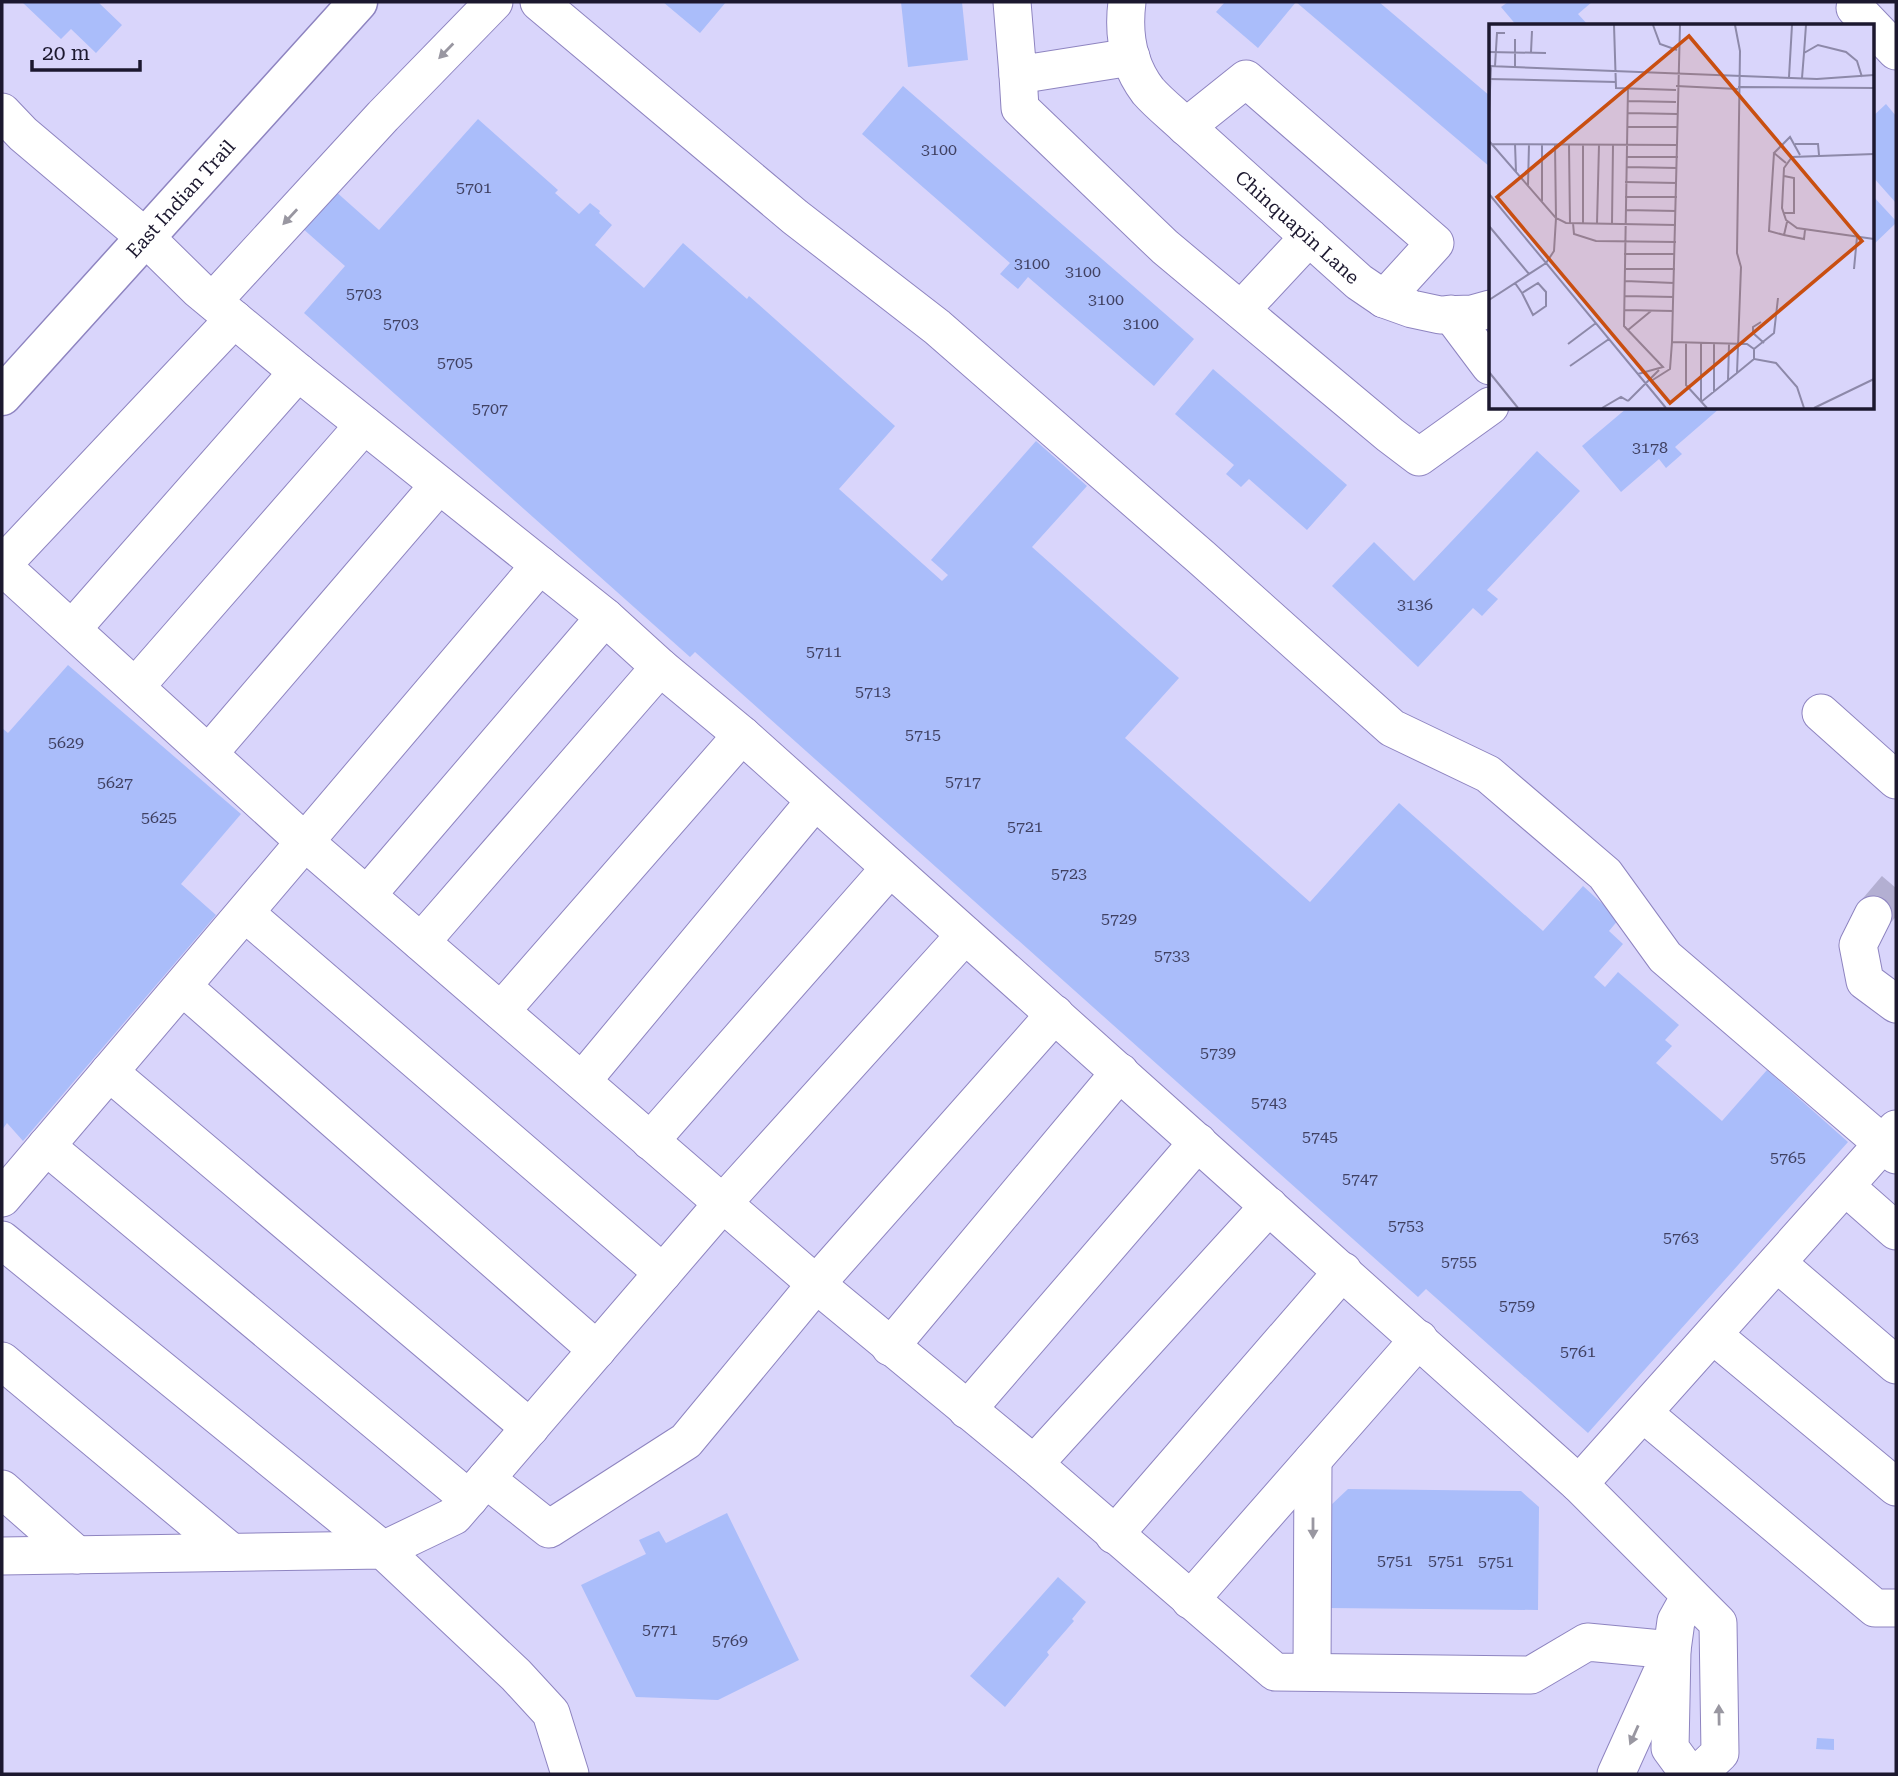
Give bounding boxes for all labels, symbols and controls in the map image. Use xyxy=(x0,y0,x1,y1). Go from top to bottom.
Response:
inset map xyxy=(1489,24,1874,410)
scale bar xyxy=(32,28,140,72)
text: 20 m xyxy=(42,41,90,65)
one-way arrow xyxy=(439,42,455,59)
street label: East Indian Trail xyxy=(122,135,240,263)
house number: 3100 xyxy=(921,140,957,159)
street label: Chinquapin Lane xyxy=(1230,166,1364,289)
house number: 5701 xyxy=(456,178,492,197)
one-way arrow xyxy=(283,208,299,225)
house number: 3100 xyxy=(1014,254,1050,273)
house number: 3100 xyxy=(1065,262,1101,281)
house number: 5703 xyxy=(346,284,382,303)
house number: 3100 xyxy=(1088,290,1124,309)
house number: 5703 xyxy=(383,314,419,333)
house number: 3100 xyxy=(1123,314,1159,333)
house number: 5705 xyxy=(437,353,473,372)
house number: 5707 xyxy=(472,399,508,418)
house number: 3178 xyxy=(1632,438,1668,457)
house number: 3136 xyxy=(1397,595,1433,614)
house number: 5711 xyxy=(806,642,842,661)
house number: 5713 xyxy=(855,682,891,701)
house number: 5715 xyxy=(905,725,941,744)
house number: 5629 xyxy=(48,733,84,752)
house number: 5717 xyxy=(945,772,981,791)
house number: 5627 xyxy=(97,773,133,792)
house number: 5625 xyxy=(141,808,177,827)
house number: 5721 xyxy=(1007,817,1043,836)
house number: 5723 xyxy=(1051,864,1087,883)
house number: 5729 xyxy=(1101,909,1137,928)
house number: 5733 xyxy=(1154,946,1190,965)
house number: 5739 xyxy=(1200,1043,1236,1062)
house number: 5743 xyxy=(1251,1093,1287,1112)
house number: 5745 xyxy=(1302,1127,1338,1146)
house number: 5765 xyxy=(1770,1148,1806,1167)
house number: 5747 xyxy=(1342,1169,1378,1188)
house number: 5753 xyxy=(1388,1216,1424,1235)
house number: 5763 xyxy=(1663,1228,1699,1247)
house number: 5755 xyxy=(1441,1252,1477,1271)
house number: 5759 xyxy=(1499,1296,1535,1315)
house number: 5761 xyxy=(1560,1342,1596,1361)
one-way arrow xyxy=(1307,1518,1319,1540)
house number: 5751 xyxy=(1377,1551,1413,1570)
house number: 5751 xyxy=(1428,1551,1464,1570)
house number: 5751 xyxy=(1478,1552,1514,1571)
house number: 5771 xyxy=(642,1620,678,1639)
house number: 5769 xyxy=(712,1631,748,1650)
one-way arrow xyxy=(1714,1704,1725,1726)
one-way arrow xyxy=(1628,1724,1639,1745)

